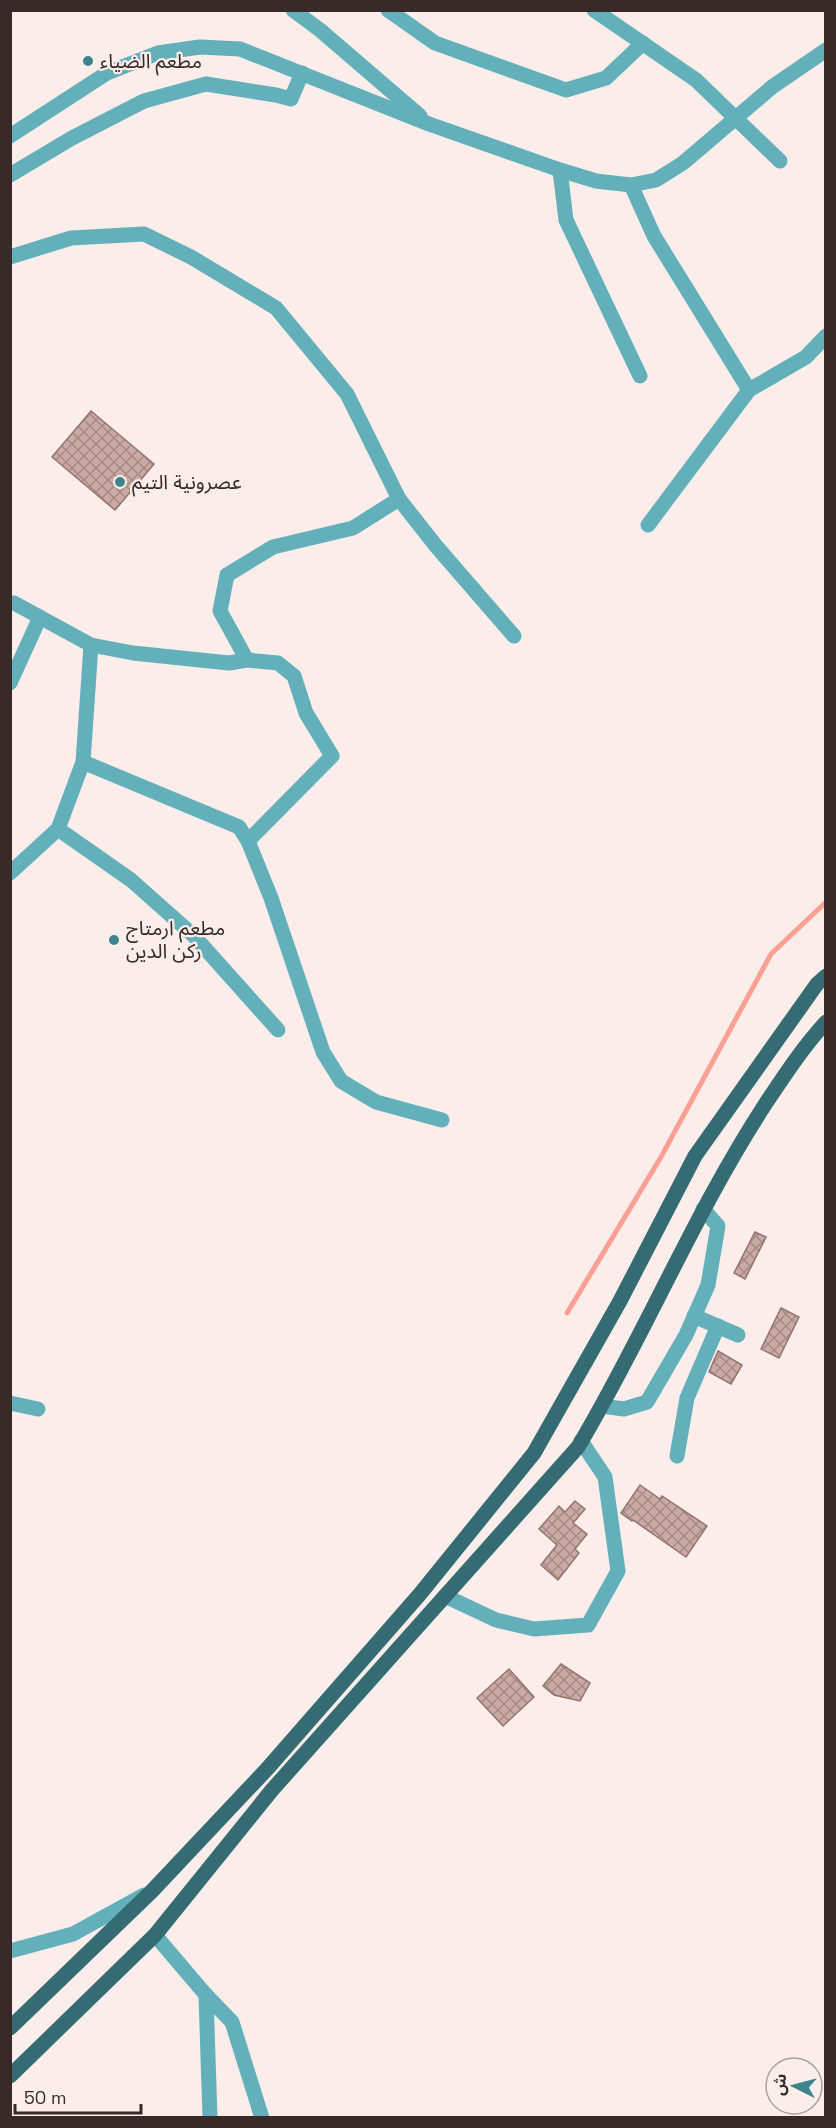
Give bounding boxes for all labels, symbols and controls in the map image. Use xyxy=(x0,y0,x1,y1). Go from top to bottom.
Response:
place label: مطعم الضياء xyxy=(100,48,202,76)
marker: مطعم الضياء xyxy=(81,54,95,68)
place label: عصرونية التيم xyxy=(132,469,242,497)
marker: عصرونية التيم xyxy=(113,475,127,489)
place label: مطعم ارمتاج ركن الدين xyxy=(126,915,225,964)
marker: مطعم ارمتاج ركن الدين xyxy=(107,933,121,947)
north arrow xyxy=(764,2056,824,2116)
text: ش xyxy=(768,2072,791,2096)
scale bar xyxy=(15,2077,141,2115)
text: 50 m xyxy=(24,2086,66,2109)

